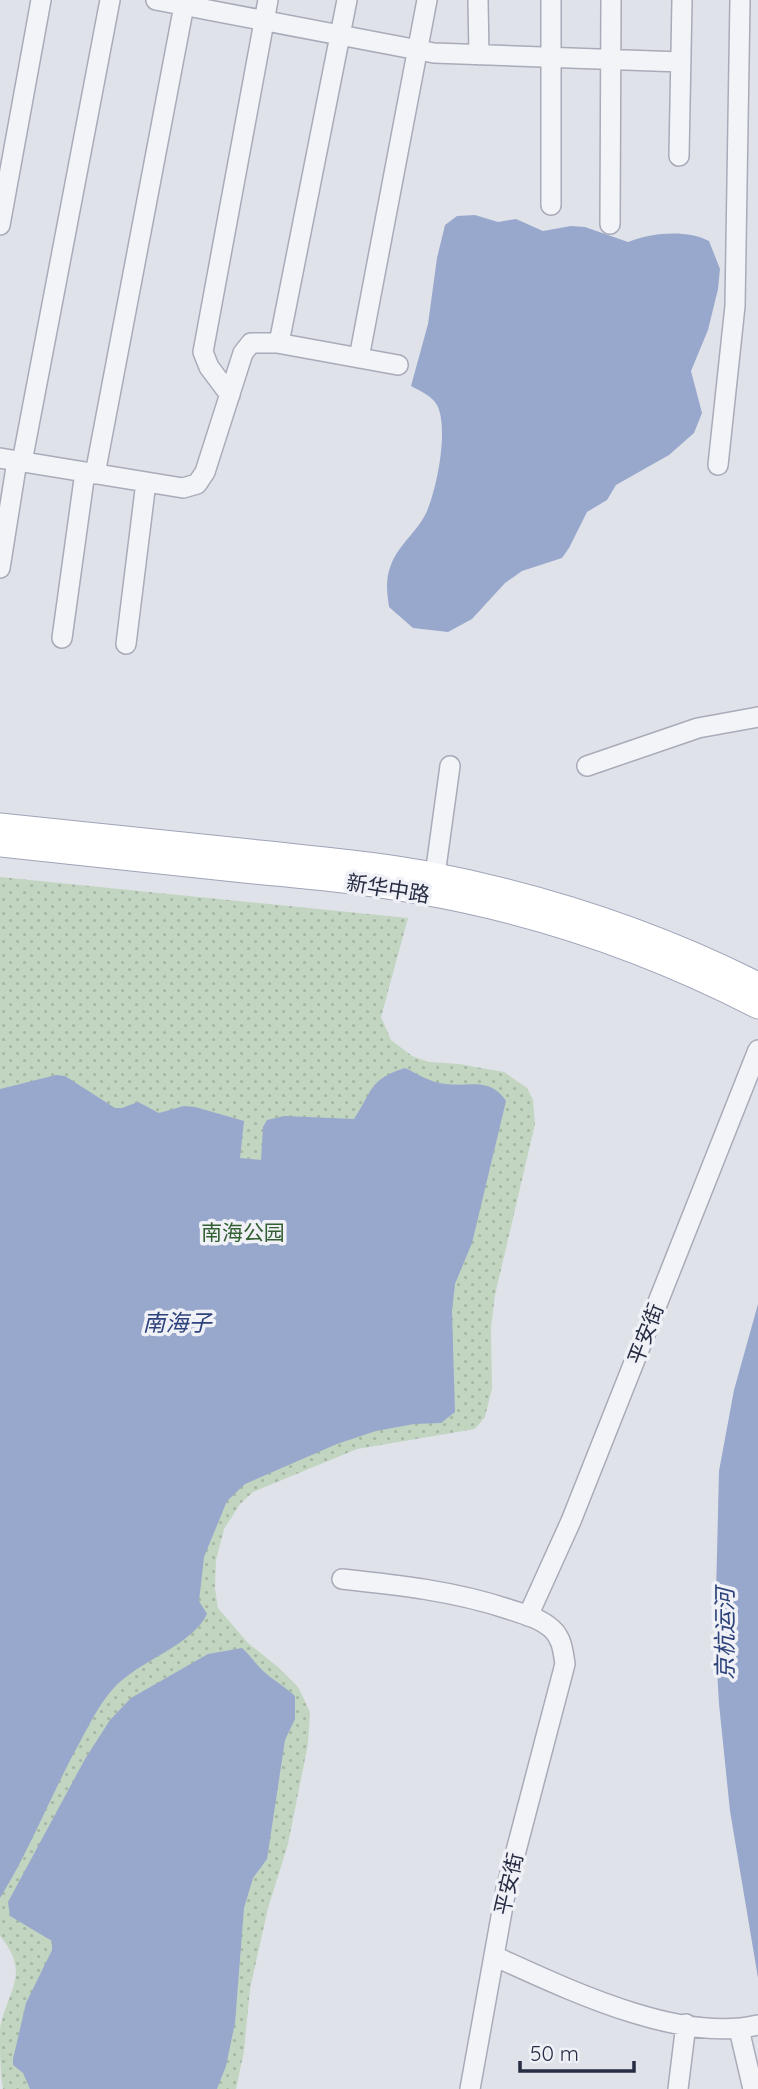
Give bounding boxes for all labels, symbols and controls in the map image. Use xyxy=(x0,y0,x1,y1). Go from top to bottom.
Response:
street label: 新华中路 xyxy=(345,869,432,907)
park label: 南海公园 xyxy=(201,1219,285,1245)
street label: 平安街 xyxy=(622,1300,668,1368)
water label: 南海子 xyxy=(143,1308,214,1337)
water label: 京杭运河 xyxy=(710,1584,739,1680)
street label: 平安街 xyxy=(488,1850,528,1917)
scale bar xyxy=(520,2030,634,2074)
text: 50 m xyxy=(530,2040,579,2066)

